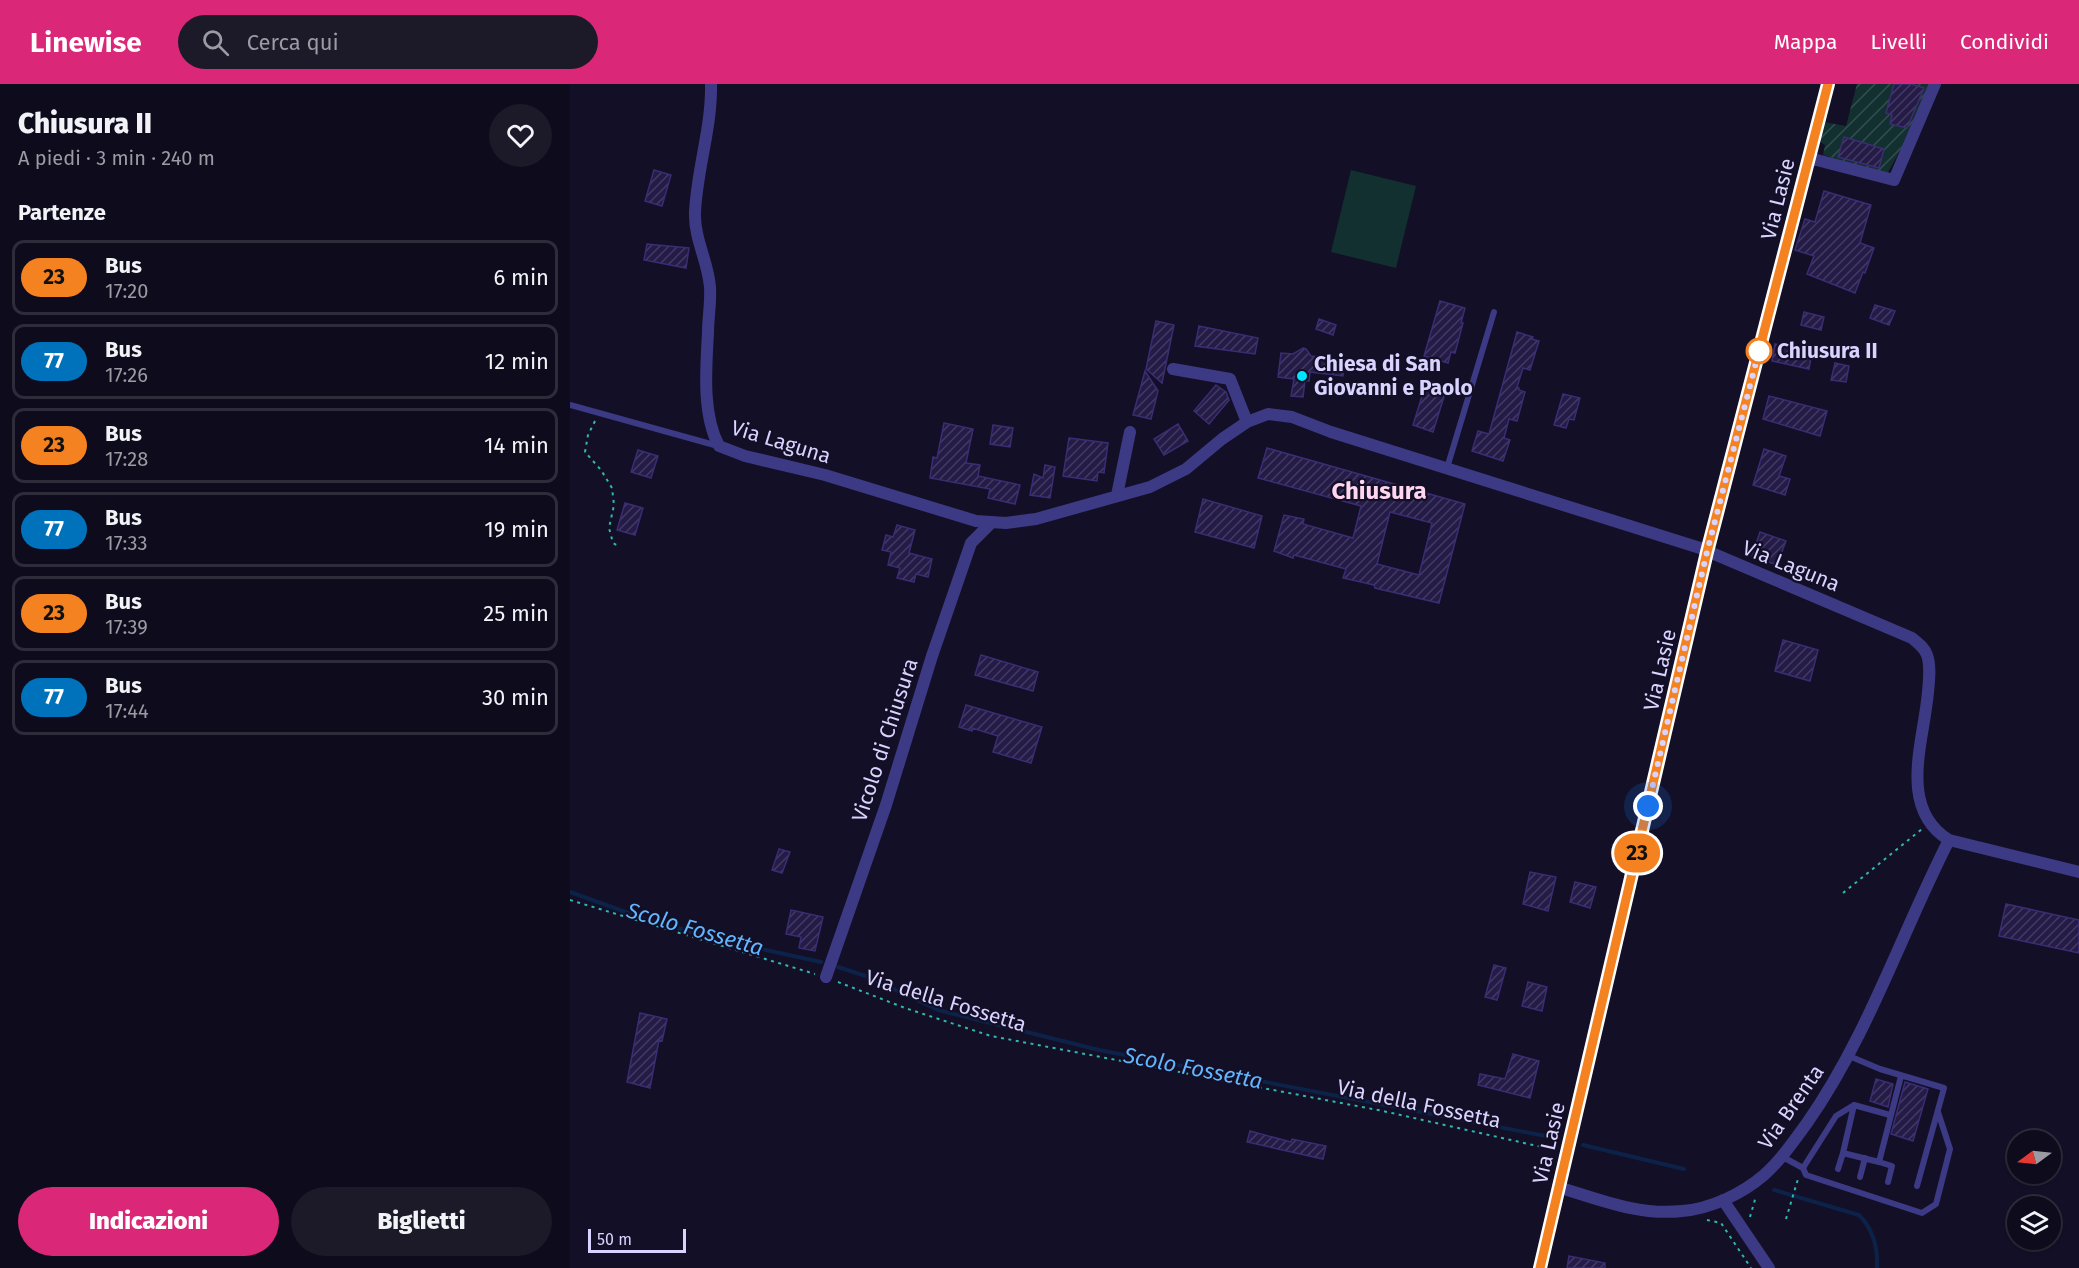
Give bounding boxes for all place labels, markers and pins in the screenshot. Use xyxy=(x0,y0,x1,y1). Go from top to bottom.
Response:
marker: Chiusura II xyxy=(1746,338,1772,364)
place label: Chiusura II xyxy=(1777,338,1878,364)
place label: Chiesa di San Giovanni e Paolo xyxy=(1314,351,1473,401)
marker: Chiesa di San Giovanni e Paolo xyxy=(1295,369,1309,383)

